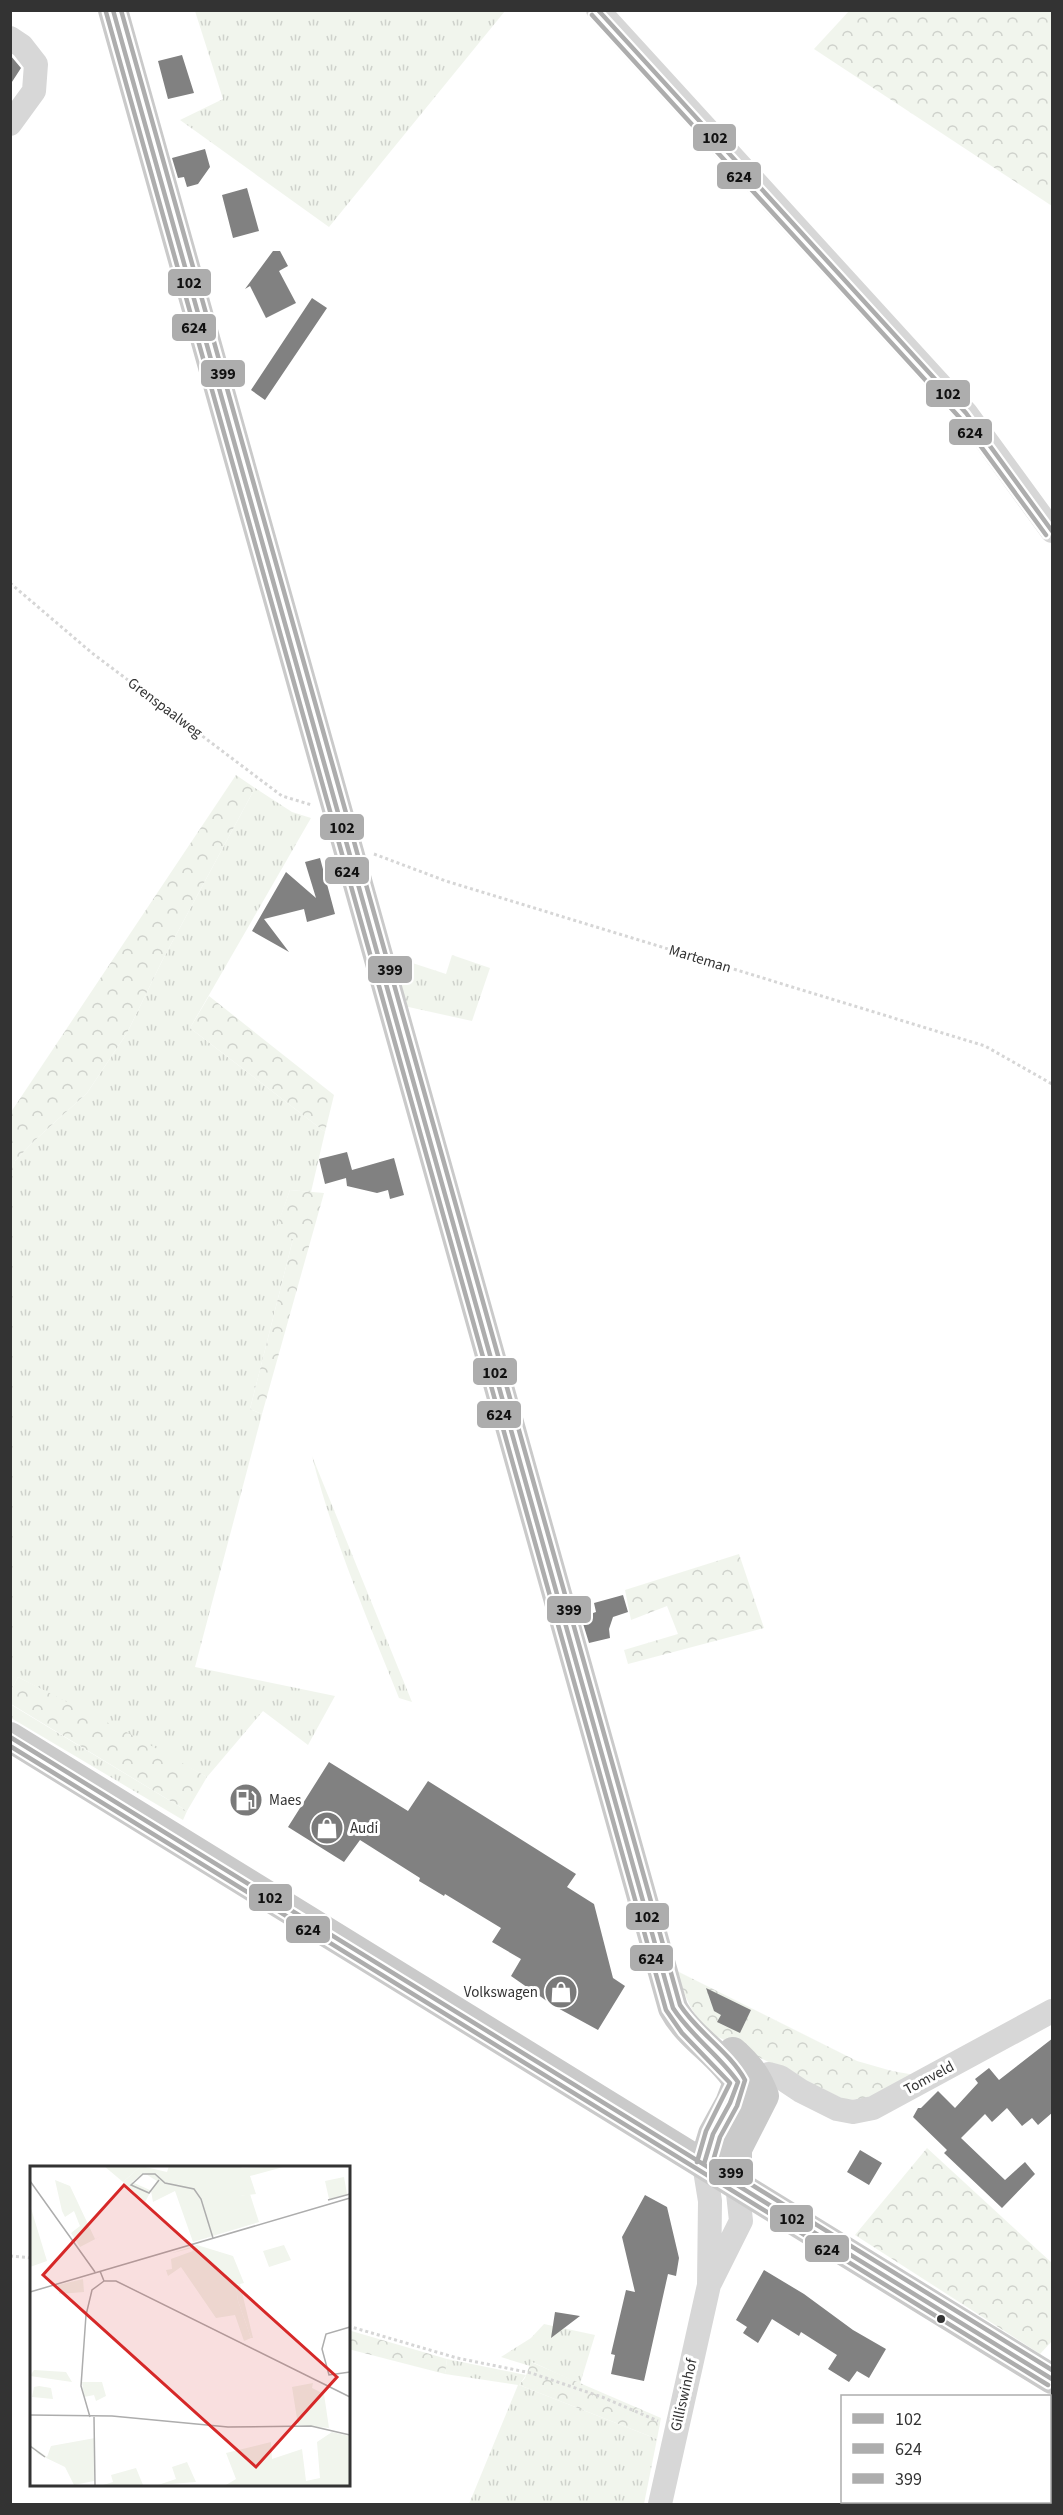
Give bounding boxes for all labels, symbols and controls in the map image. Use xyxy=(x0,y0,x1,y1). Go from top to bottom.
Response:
line badge: 102 xyxy=(692,123,737,152)
text: 102 xyxy=(702,127,728,149)
line badge: 624 xyxy=(716,161,762,190)
text: 624 xyxy=(726,166,752,188)
line badge: 102 xyxy=(167,268,212,297)
text: 102 xyxy=(176,272,202,294)
line badge: 624 xyxy=(171,313,217,342)
text: 624 xyxy=(181,317,207,339)
line badge: 399 xyxy=(200,359,246,388)
text: 399 xyxy=(210,363,236,385)
line badge: 102 xyxy=(925,379,971,408)
text: 102 xyxy=(935,383,961,405)
line badge: 624 xyxy=(948,418,993,446)
text: 624 xyxy=(957,422,983,444)
street label: Grenspaalweg xyxy=(123,673,207,743)
line badge: 102 xyxy=(319,813,365,841)
text: 102 xyxy=(329,817,355,839)
line badge: 624 xyxy=(324,856,370,885)
text: 624 xyxy=(334,861,360,883)
street label: Marteman xyxy=(666,940,734,978)
line badge: 399 xyxy=(367,955,413,984)
text: 399 xyxy=(377,959,403,981)
line badge: 102 xyxy=(472,1357,518,1386)
text: 102 xyxy=(482,1362,508,1384)
line badge: 624 xyxy=(476,1400,522,1429)
text: 624 xyxy=(486,1404,512,1426)
line badge: 399 xyxy=(546,1595,592,1624)
text: 399 xyxy=(556,1599,582,1621)
fuel station icon: Maes xyxy=(228,1782,264,1818)
place label: Maes xyxy=(269,1790,301,1811)
shop icon: Audi xyxy=(309,1810,345,1846)
place label: Audi xyxy=(350,1818,378,1839)
line badge: 102 xyxy=(248,1883,293,1912)
text: 102 xyxy=(257,1887,283,1909)
line badge: 102 xyxy=(625,1902,670,1931)
text: 102 xyxy=(634,1906,660,1928)
line badge: 624 xyxy=(285,1915,331,1944)
text: 624 xyxy=(295,1919,321,1941)
line badge: 624 xyxy=(629,1944,674,1972)
text: 624 xyxy=(638,1948,664,1970)
shop icon: Volkswagen xyxy=(543,1974,579,2010)
place label: Volkswagen xyxy=(464,1982,538,2003)
street label: Tomveld xyxy=(900,2056,958,2100)
line badge: 399 xyxy=(708,2158,754,2186)
text: 399 xyxy=(718,2162,744,2184)
inset map xyxy=(30,2166,350,2485)
line badge: 102 xyxy=(769,2204,814,2233)
text: 102 xyxy=(779,2208,805,2230)
line badge: 624 xyxy=(804,2234,850,2263)
text: 624 xyxy=(814,2239,840,2261)
unlabelled marker xyxy=(935,2313,947,2325)
street label: Gilliswinhof xyxy=(665,2356,703,2433)
legend xyxy=(841,2395,1051,2503)
text: 102 xyxy=(895,2407,922,2432)
text: 624 xyxy=(895,2437,922,2462)
text: 399 xyxy=(895,2467,922,2492)

